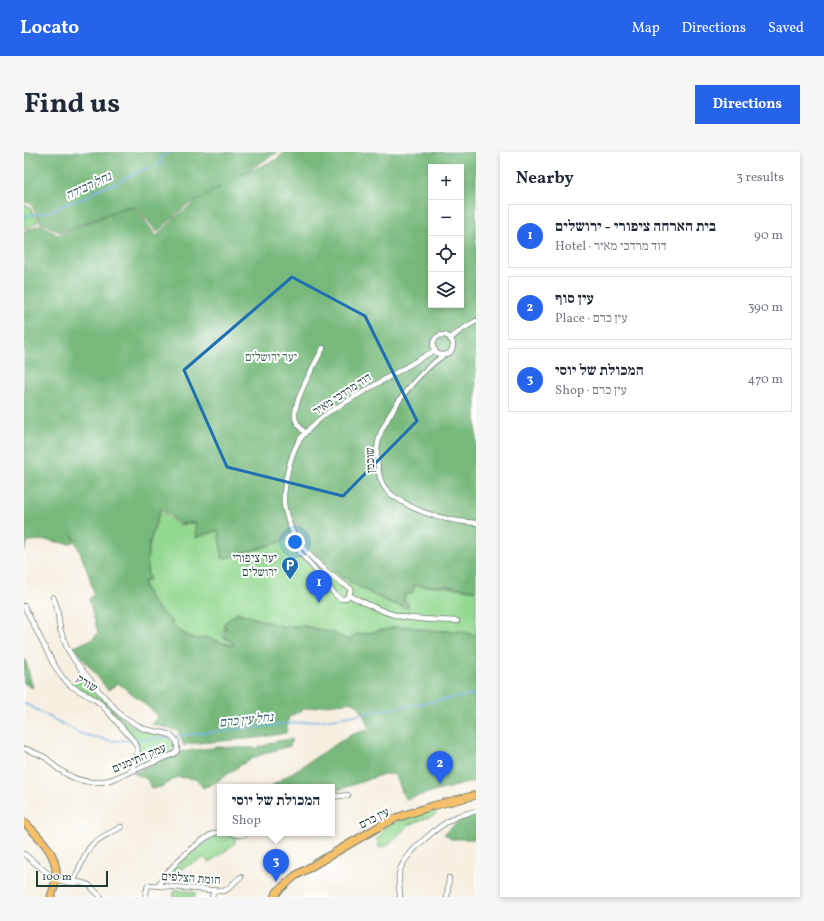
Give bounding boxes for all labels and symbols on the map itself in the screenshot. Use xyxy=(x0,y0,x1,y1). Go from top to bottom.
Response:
water label: נחל רבידה xyxy=(63,168,116,205)
park label: יער ירושלים xyxy=(245,350,297,366)
street label: דוד מרדכי מאיר xyxy=(310,370,375,420)
street label: שוכמן xyxy=(363,447,379,473)
your location xyxy=(285,532,305,552)
place label: יער ציפורי ירושלים xyxy=(232,551,277,581)
parking icon: יער ציפורי ירושלים xyxy=(280,555,300,580)
pin: 1 xyxy=(306,570,332,603)
street label: שורק xyxy=(73,671,100,697)
water label: נחל עין כרם xyxy=(218,709,276,733)
street label: עמק התימנים xyxy=(110,740,169,777)
pin: 2 xyxy=(427,751,453,784)
street label: עין כרם xyxy=(357,804,393,833)
pin: 3 xyxy=(263,849,289,882)
scale bar xyxy=(36,869,108,888)
street label: חומת הצלפים xyxy=(161,869,221,889)

